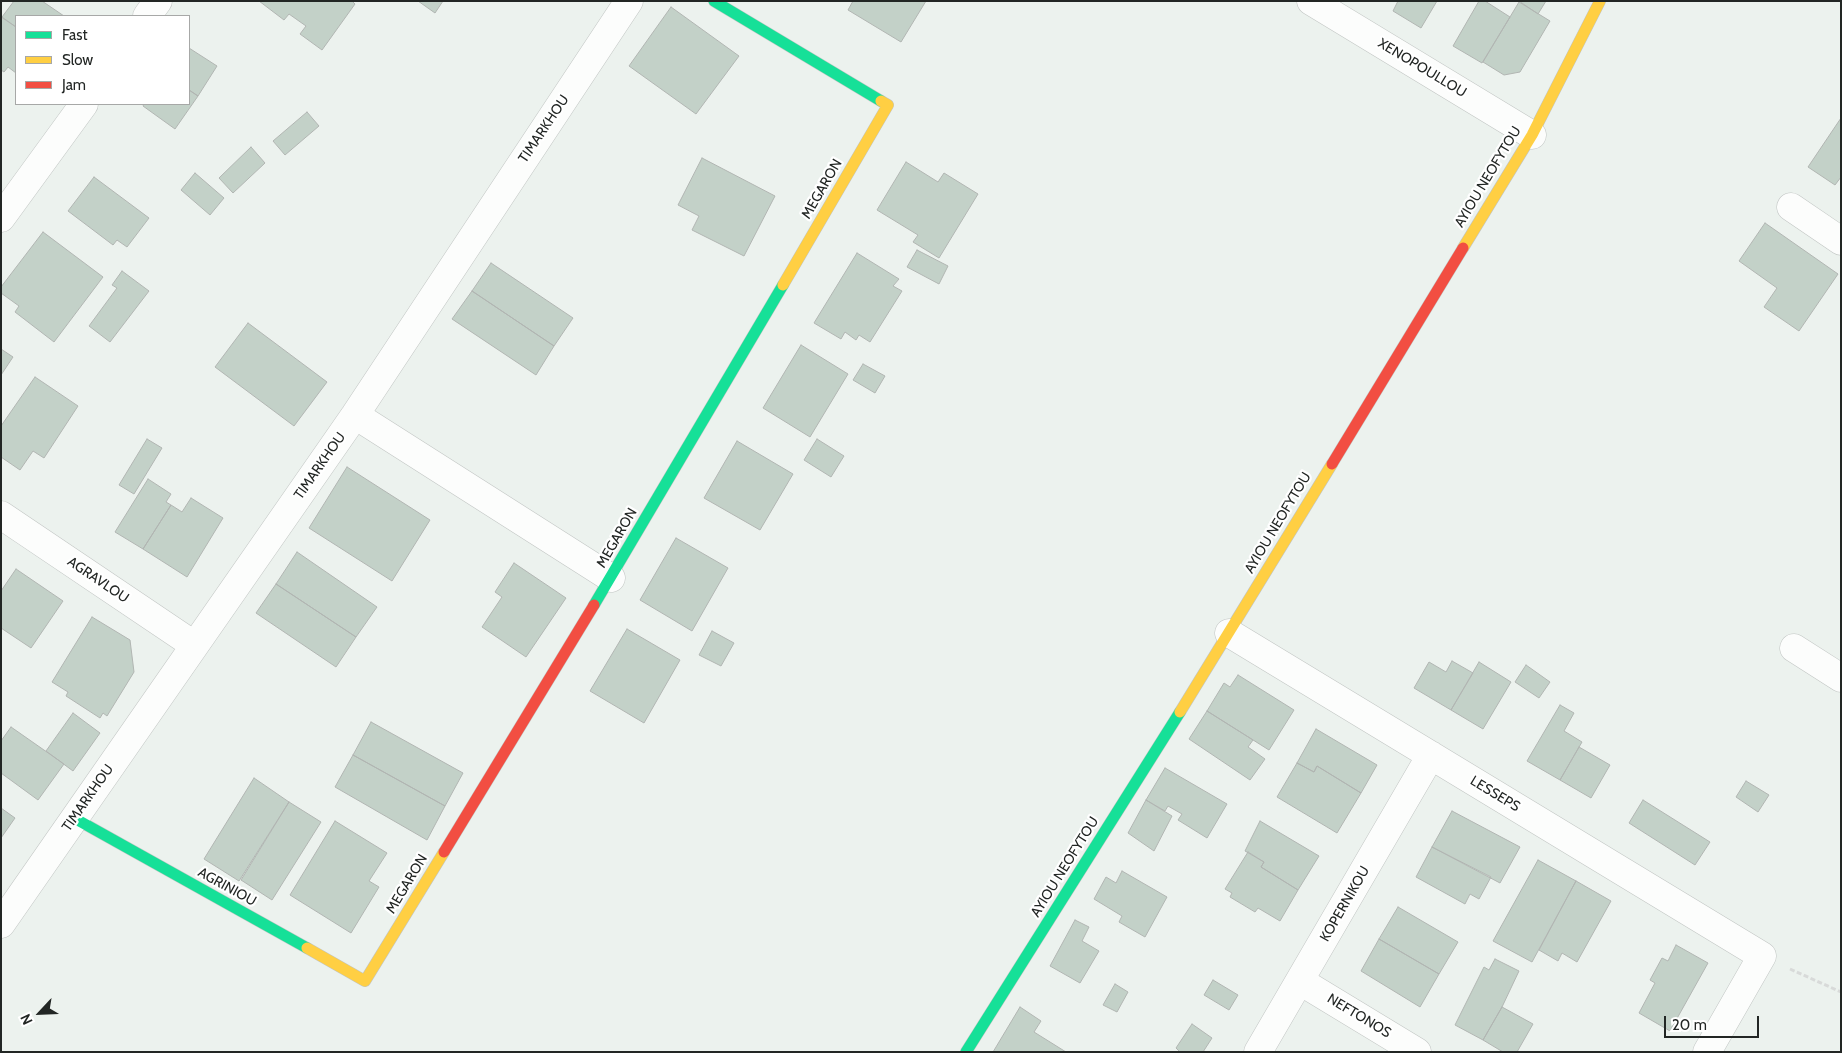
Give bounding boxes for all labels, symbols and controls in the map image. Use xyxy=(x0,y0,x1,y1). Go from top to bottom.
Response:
legend xyxy=(15,15,190,105)
text: Fast xyxy=(62,26,87,44)
street label: XENOPOULLOU xyxy=(1375,35,1469,101)
text: Slow xyxy=(62,51,93,69)
text: Jam xyxy=(62,76,86,94)
street label: TIMARKHOU xyxy=(515,92,573,166)
street label: AYIOU NEOFYTOU xyxy=(1451,123,1525,231)
street label: MEGARON xyxy=(798,156,846,222)
street label: TIMARKHOU xyxy=(291,429,349,503)
street label: AYIOU NEOFYTOU xyxy=(1241,469,1315,577)
street label: MEGARON xyxy=(593,505,641,571)
street label: AGRAVLOU xyxy=(64,553,132,607)
street label: TIMARKHOU xyxy=(59,761,117,835)
street label: LESSEPS xyxy=(1467,773,1523,815)
street label: AYIOU NEOFYTOU xyxy=(1027,814,1103,920)
street label: MEGARON xyxy=(383,851,431,917)
street label: KOPERNIKOU xyxy=(1317,863,1373,945)
street label: AGRINIOU xyxy=(195,864,259,910)
north arrow xyxy=(15,988,65,1038)
street label: NEFTONOS xyxy=(1324,990,1394,1042)
scale bar xyxy=(1667,1006,1762,1038)
text: N xyxy=(16,1011,37,1028)
text: 20 m xyxy=(1672,1016,1707,1034)

